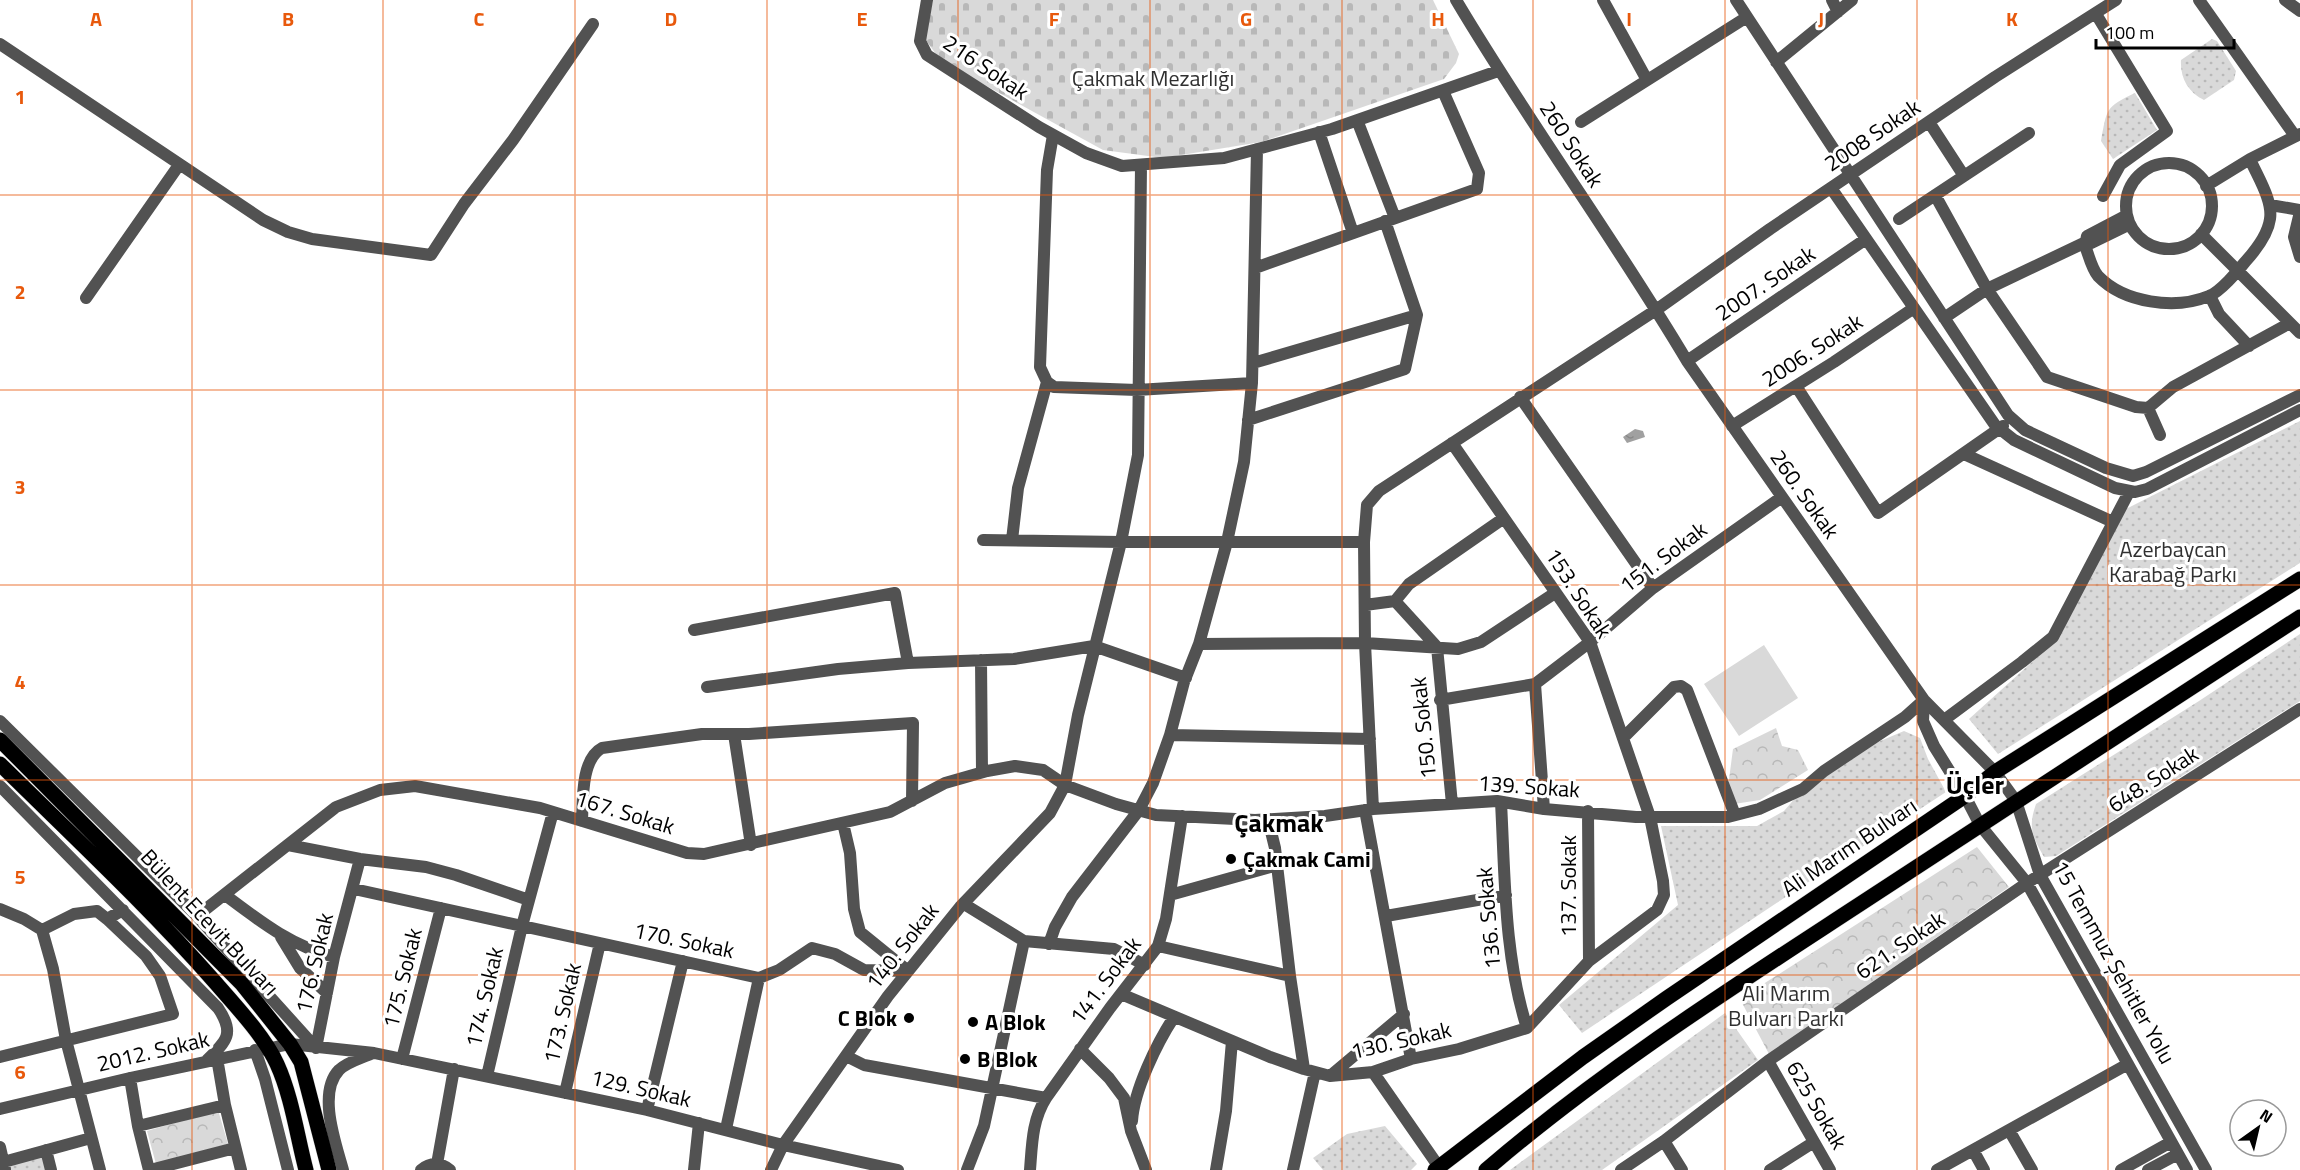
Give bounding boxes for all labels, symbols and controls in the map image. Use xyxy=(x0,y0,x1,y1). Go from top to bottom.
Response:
text: A xyxy=(90,3,102,34)
text: B xyxy=(282,3,294,34)
text: C xyxy=(474,3,485,34)
text: D xyxy=(665,3,677,34)
text: E xyxy=(856,3,868,34)
text: F xyxy=(1049,3,1060,34)
text: G xyxy=(1240,3,1252,34)
text: H xyxy=(1431,3,1445,34)
text: I xyxy=(1626,3,1632,34)
text: J xyxy=(1818,3,1824,34)
text: K xyxy=(2006,3,2018,34)
scale bar xyxy=(2096,12,2234,50)
text: 100 m xyxy=(2105,19,2154,46)
street label: 216 Sokak xyxy=(936,26,1036,109)
park label: Çakmak Mezarlığı xyxy=(1072,61,1234,95)
text: 1 xyxy=(14,81,26,112)
street label: 2008 Sokak xyxy=(1817,90,1927,180)
street label: 260 Sokak xyxy=(1531,94,1613,194)
street label: 2007. Sokak xyxy=(1708,237,1822,329)
text: 2 xyxy=(14,276,26,307)
street label: 2006. Sokak xyxy=(1755,304,1870,395)
street label: 260. Sokak xyxy=(1762,442,1848,546)
text: 3 xyxy=(14,471,26,502)
street label: 151. Sokak xyxy=(1612,512,1714,601)
park label: Azerbaycan Karabağ Parkı xyxy=(2109,532,2237,591)
street label: 153. Sokak xyxy=(1537,541,1621,645)
text: 4 xyxy=(14,666,26,697)
street label: 150. Sokak xyxy=(1401,675,1445,781)
street label: 648. Sokak xyxy=(2101,737,2205,821)
street label: 139. Sokak xyxy=(1477,765,1582,807)
district label: Üçler xyxy=(1946,765,2005,804)
street label: 167. Sokak xyxy=(571,781,679,843)
street label: Ali Marım Bulvarı xyxy=(1774,789,1924,905)
district label: Çakmak xyxy=(1234,803,1324,842)
street label: 137. Sokak xyxy=(1551,834,1585,937)
street label: Bülent Ecevit Bulvarı xyxy=(133,841,287,1003)
place label: Çakmak Cami xyxy=(1243,842,1371,876)
marker: Çakmak Cami xyxy=(1224,852,1238,866)
street label: 15 Temmuz Şehitler Yolu xyxy=(2044,854,2184,1070)
text: 5 xyxy=(14,861,26,892)
street label: 136. Sokak xyxy=(1467,865,1509,970)
street label: 140. Sokak xyxy=(857,895,947,997)
street label: 621. Sokak xyxy=(1848,902,1952,988)
street label: 176. Sokak xyxy=(286,909,342,1017)
street label: 170. Sokak xyxy=(631,913,738,967)
street label: 175. Sokak xyxy=(373,924,431,1032)
street label: 141. Sokak xyxy=(1061,929,1150,1031)
street label: 174. Sokak xyxy=(456,943,512,1051)
street label: 173. Sokak xyxy=(534,959,590,1067)
park label: Ali Marım Bulvarı Parkı xyxy=(1728,976,1844,1035)
place label: C Blok xyxy=(838,1001,898,1035)
place label: A Blok xyxy=(985,1005,1046,1039)
marker: C Blok xyxy=(902,1011,916,1025)
street label: 130. Sokak xyxy=(1347,1012,1455,1068)
marker: A Blok xyxy=(966,1015,980,1029)
street label: 2012. Sokak xyxy=(93,1021,213,1080)
place label: B Blok xyxy=(977,1042,1038,1076)
marker: B Blok xyxy=(958,1052,972,1066)
street label: 625 Sokak xyxy=(1778,1054,1856,1156)
text: 6 xyxy=(14,1056,26,1087)
street label: 129. Sokak xyxy=(587,1060,695,1116)
north arrow xyxy=(2228,1098,2288,1158)
text: N xyxy=(2255,1103,2278,1129)

